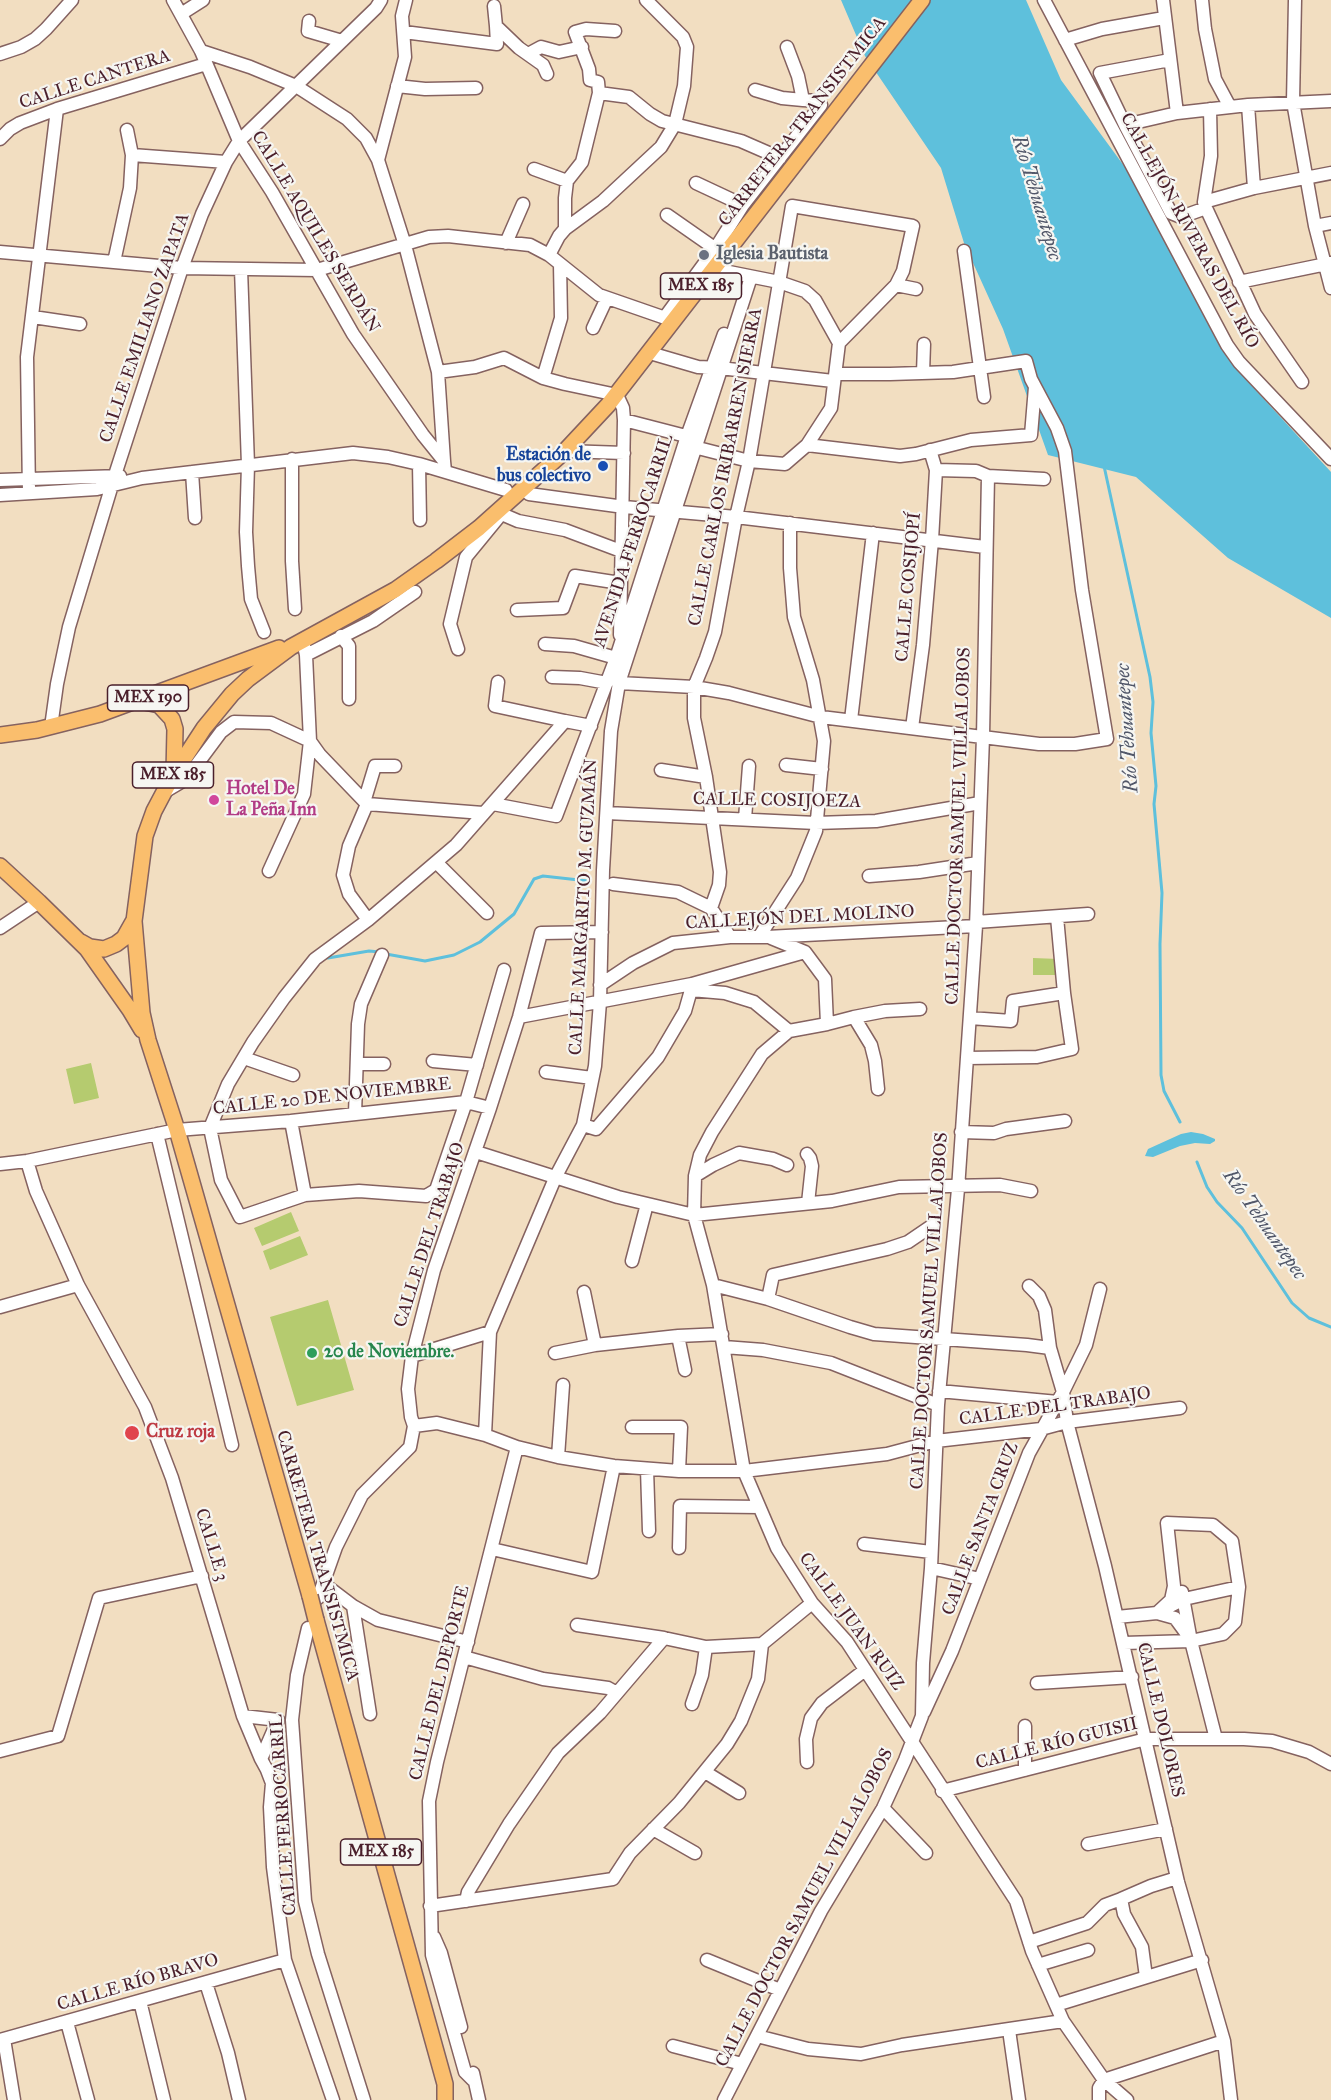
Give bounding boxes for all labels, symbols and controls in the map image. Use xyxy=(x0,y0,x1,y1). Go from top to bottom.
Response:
street label: CARRETERA TRANSISTMICA xyxy=(714,13,892,231)
street label: CALLE CANTERA xyxy=(17,45,173,115)
street label: CALLEJÓN RIVERAS DEL RÍO xyxy=(1115,109,1263,353)
street label: CALLE AQUILES SERDÁN xyxy=(246,127,384,337)
water label: Río Tehuantepec xyxy=(1006,132,1066,264)
street label: CALLE EMILIANO ZAPATA xyxy=(95,210,195,446)
place label: Iglesia Bautista xyxy=(716,244,828,266)
marker: Iglesia Bautista xyxy=(697,248,711,262)
road number: MEX 185 xyxy=(660,273,742,299)
street label: CALLE CARLOS IRIBARREN SIERRA xyxy=(684,306,768,628)
street label: AVENIDA FERROCARRIL xyxy=(589,432,679,650)
place label: Estación de bus colectivo xyxy=(497,445,591,488)
marker: Estación de bus colectivo xyxy=(596,459,610,473)
street label: CALLE COSIJOPÍ xyxy=(892,511,926,663)
street label: CALLE DOCTOR SAMUEL VILLALOBOS xyxy=(942,647,976,1005)
water label: Río Tehuantepec xyxy=(1112,662,1144,794)
road number: MEX 190 xyxy=(108,685,188,711)
street label: CALLE MARGARITO M. GUZMÁN xyxy=(565,758,603,1056)
road number: MEX 185 xyxy=(132,762,213,788)
place label: Hotel De La Peña Inn xyxy=(226,779,317,822)
street label: CALLE COSIJOEZA xyxy=(693,789,861,813)
marker: Hotel De La Peña Inn xyxy=(207,793,221,807)
street label: CALLEJÓN DEL MOLINO xyxy=(685,901,915,935)
street label: CALLE 20 DE NOVIEMBRE xyxy=(212,1074,452,1120)
street label: CALLE DOCTOR SAMUEL VILLALOBOS xyxy=(907,1132,953,1490)
street label: CALLE DEL TRABAJO xyxy=(390,1140,470,1330)
water label: Río Tehuantepec xyxy=(1217,1165,1311,1285)
place label: 20 de Noviembre. xyxy=(324,1342,454,1364)
marker: 20 de Noviembre. xyxy=(305,1346,319,1360)
street label: CALLE DEL TRABAJO xyxy=(958,1383,1152,1431)
place label: Cruz roja xyxy=(146,1422,215,1444)
marker: Cruz roja xyxy=(123,1424,141,1442)
street label: CARRETERA TRANSISTMICA xyxy=(271,1428,363,1684)
street label: CALLE SANTA CRUZ xyxy=(938,1440,1024,1618)
street label: CALLE 3 xyxy=(190,1506,232,1584)
street label: CALLE JUAN RUIZ xyxy=(794,1549,908,1695)
street label: CALLE DEL DEPORTE xyxy=(405,1583,475,1783)
street label: CALLE DOLORES xyxy=(1132,1640,1188,1800)
street label: CALLE RÍO GUISII xyxy=(974,1713,1140,1775)
street label: CALLE FERROCARRIL xyxy=(266,1714,302,1916)
street label: CALLE DOCTOR SAMUEL VILLALOBOS xyxy=(711,1745,899,2071)
road number: MEX 185 xyxy=(340,1839,422,1865)
street label: CALLE RÍO BRAVO xyxy=(55,1950,221,2016)

